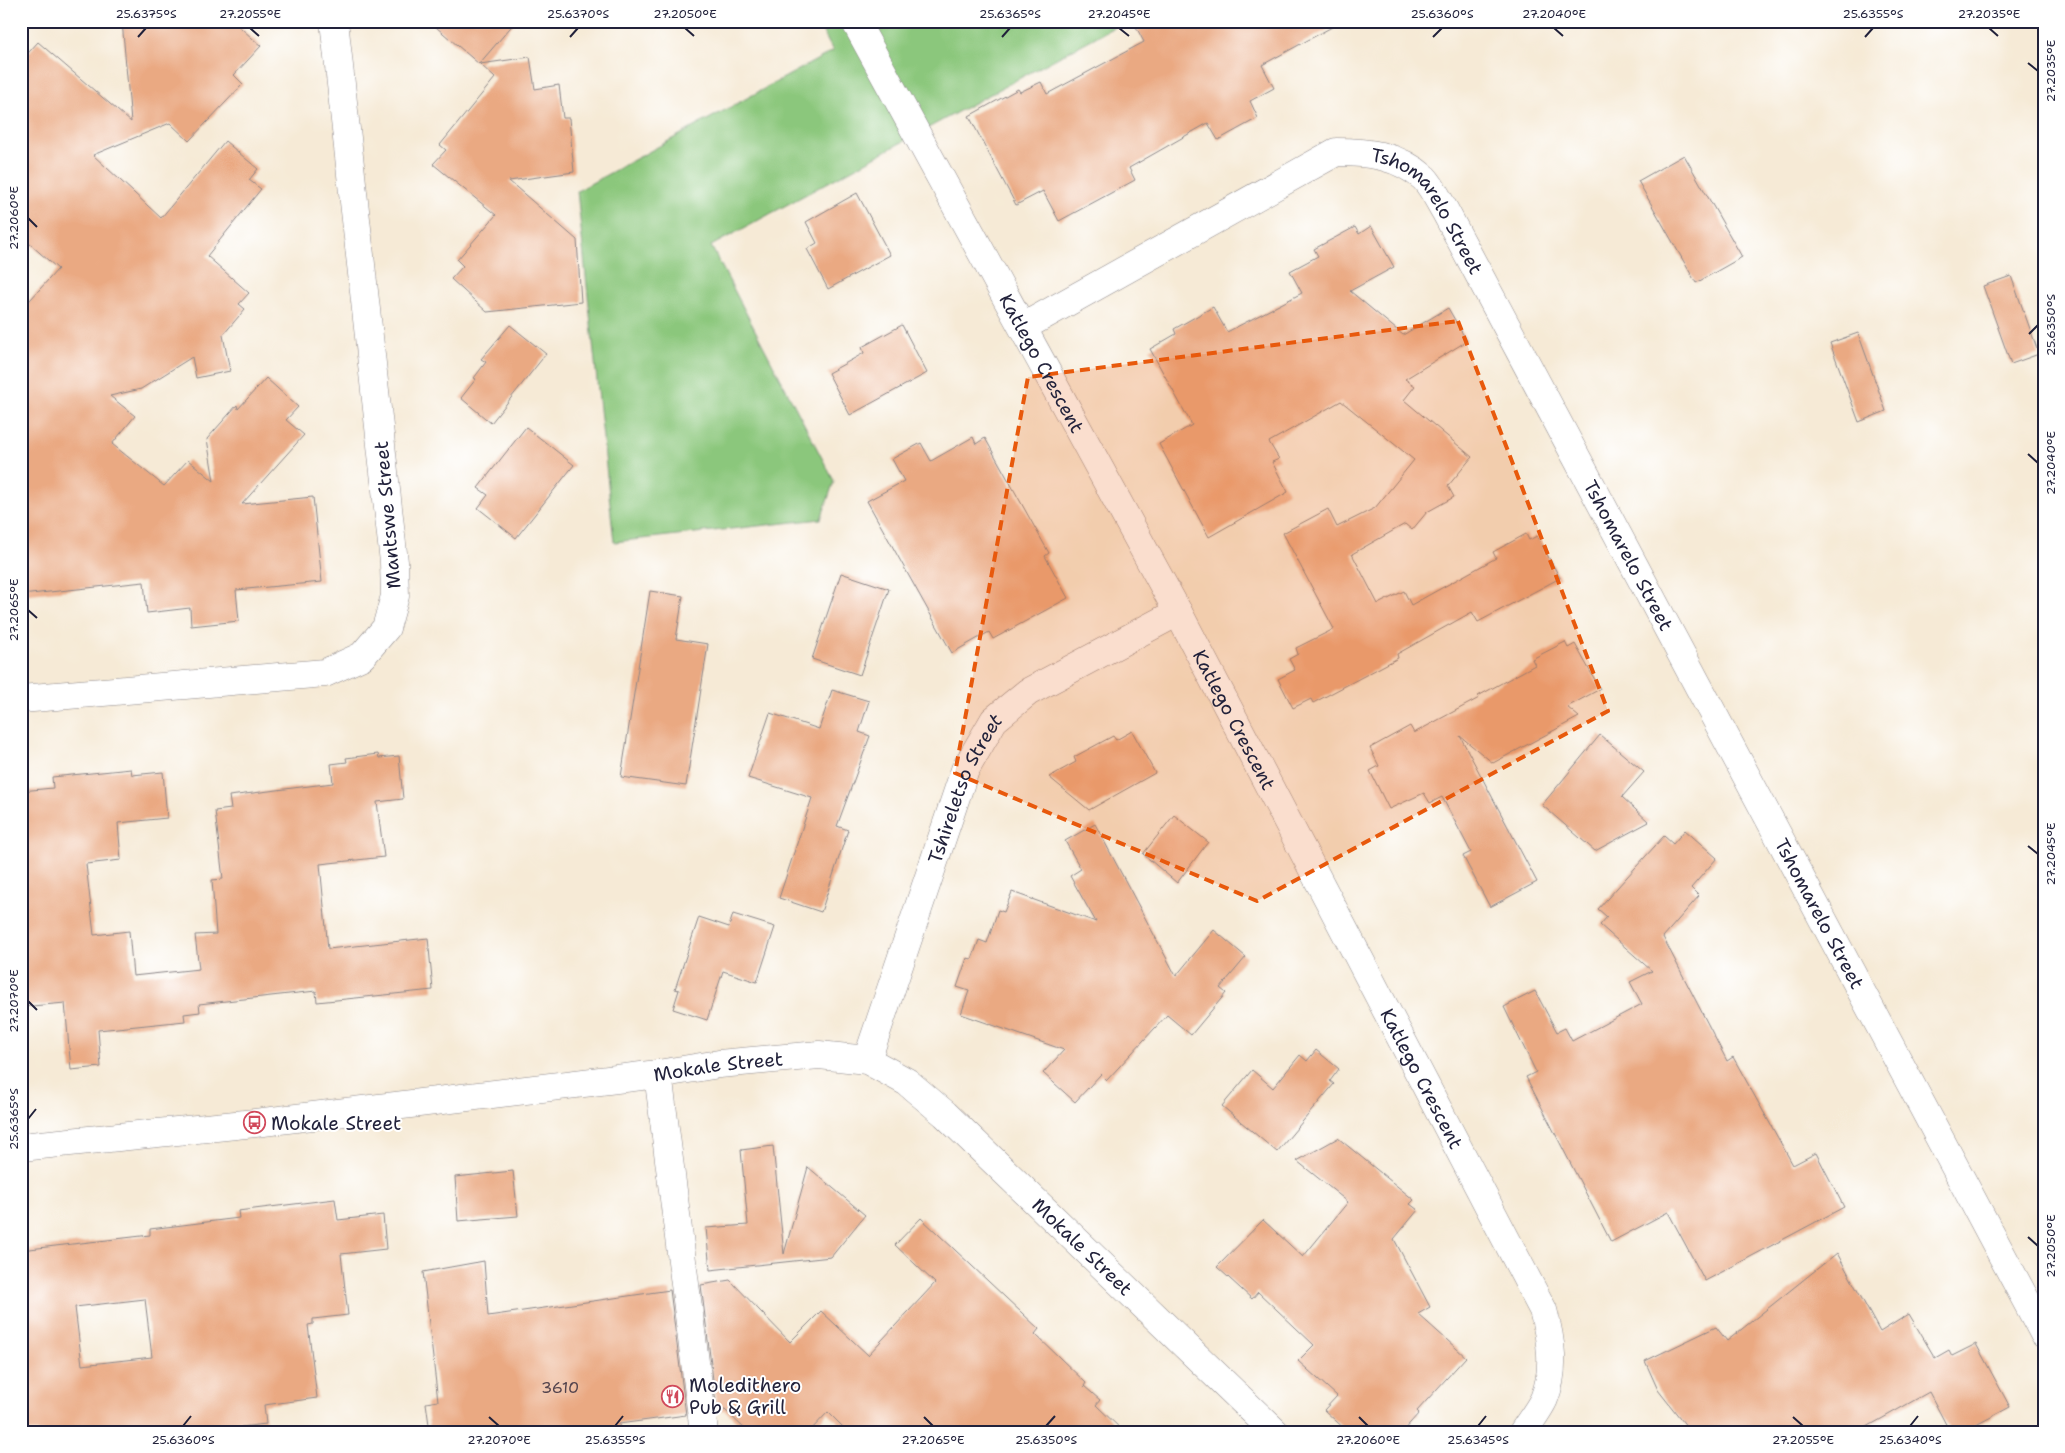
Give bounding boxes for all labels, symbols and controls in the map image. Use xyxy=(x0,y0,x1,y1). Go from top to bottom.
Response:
text: 25.6375°S xyxy=(115,6,177,22)
text: 27.2055°E xyxy=(219,6,281,22)
text: 25.6370°S xyxy=(547,6,610,22)
text: 27.2050°E xyxy=(653,6,717,22)
text: 25.6365°S xyxy=(979,6,1041,22)
text: 27.2045°E xyxy=(1088,6,1150,22)
text: 25.6360°S xyxy=(1410,6,1474,22)
text: 27.2040°E xyxy=(1522,6,1586,22)
text: 25.6355°S xyxy=(1843,6,1904,22)
text: 27.2035°E xyxy=(1958,6,2020,22)
text: 27.2035°E xyxy=(2043,40,2059,102)
street label: Tshomarelo Street xyxy=(1369,142,1488,279)
text: 27.2060°E xyxy=(6,186,22,250)
street label: Katlego Crescent xyxy=(993,289,1090,438)
text: 25.6350°S xyxy=(2043,294,2059,356)
text: 27.2040°E xyxy=(2043,431,2059,495)
street label: Mantswe Street xyxy=(369,440,406,590)
street label: Tshomarelo Street xyxy=(1578,476,1679,635)
text: 27.2065°E xyxy=(6,579,22,641)
street label: Katlego Crescent xyxy=(1187,645,1281,794)
street label: Tshireletso Street xyxy=(922,707,1007,867)
text: 27.2045°E xyxy=(2043,823,2059,885)
street label: Tshomarelo Street xyxy=(1769,834,1870,993)
text: 27.2070°E xyxy=(6,969,22,1033)
street label: Katlego Crescent xyxy=(1374,1004,1469,1153)
street label: Mokale Street xyxy=(652,1046,784,1088)
text: 25.6365°S xyxy=(6,1088,22,1150)
bus stop icon: Mokale Street xyxy=(243,1111,267,1135)
place label: Mokale Street xyxy=(271,1111,401,1136)
street label: Mokale Street xyxy=(1027,1193,1138,1301)
text: 27.2050°E xyxy=(2043,1214,2059,1278)
place label: Moledithero Pub & Grill xyxy=(689,1373,801,1420)
house number: 3610 xyxy=(541,1377,579,1398)
restaurant icon: Moledithero Pub & Grill xyxy=(661,1384,685,1408)
text: 25.6360°S xyxy=(151,1432,215,1448)
text: 27.2070°E xyxy=(467,1432,531,1448)
text: 25.6355°S xyxy=(585,1432,646,1448)
text: 27.2065°E xyxy=(902,1432,964,1448)
text: 25.6350°S xyxy=(1015,1432,1077,1448)
text: 27.2060°E xyxy=(1336,1432,1400,1448)
text: 25.6345°S xyxy=(1447,1432,1509,1448)
text: 27.2055°E xyxy=(1772,1432,1834,1448)
text: 25.6340°S xyxy=(1878,1432,1942,1448)

